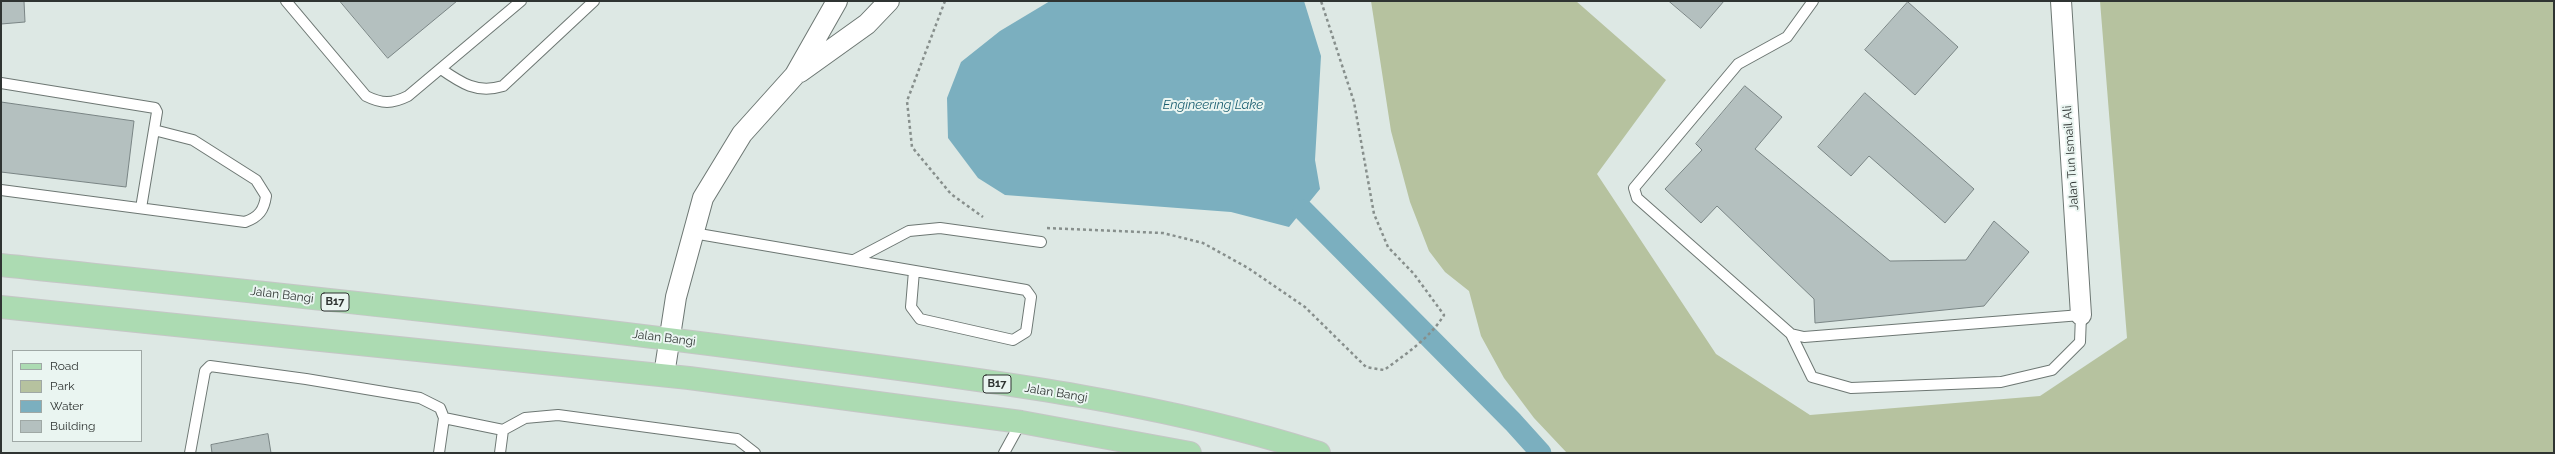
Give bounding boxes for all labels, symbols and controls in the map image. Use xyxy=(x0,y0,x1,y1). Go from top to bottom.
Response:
water label: Engineering Lake xyxy=(1163,97,1263,113)
street label: Jalan Tun Ismail Ali xyxy=(2060,105,2082,211)
street label: Jalan Bangi xyxy=(250,284,314,306)
road number: B17 xyxy=(321,293,349,311)
street label: Jalan Bangi xyxy=(632,327,696,349)
legend xyxy=(12,350,142,442)
text: Road xyxy=(50,359,79,373)
road number: B17 xyxy=(983,375,1011,393)
text: Park xyxy=(50,379,75,393)
street label: Jalan Bangi xyxy=(1023,381,1089,405)
text: Water xyxy=(50,399,84,413)
text: Building xyxy=(50,419,96,433)

